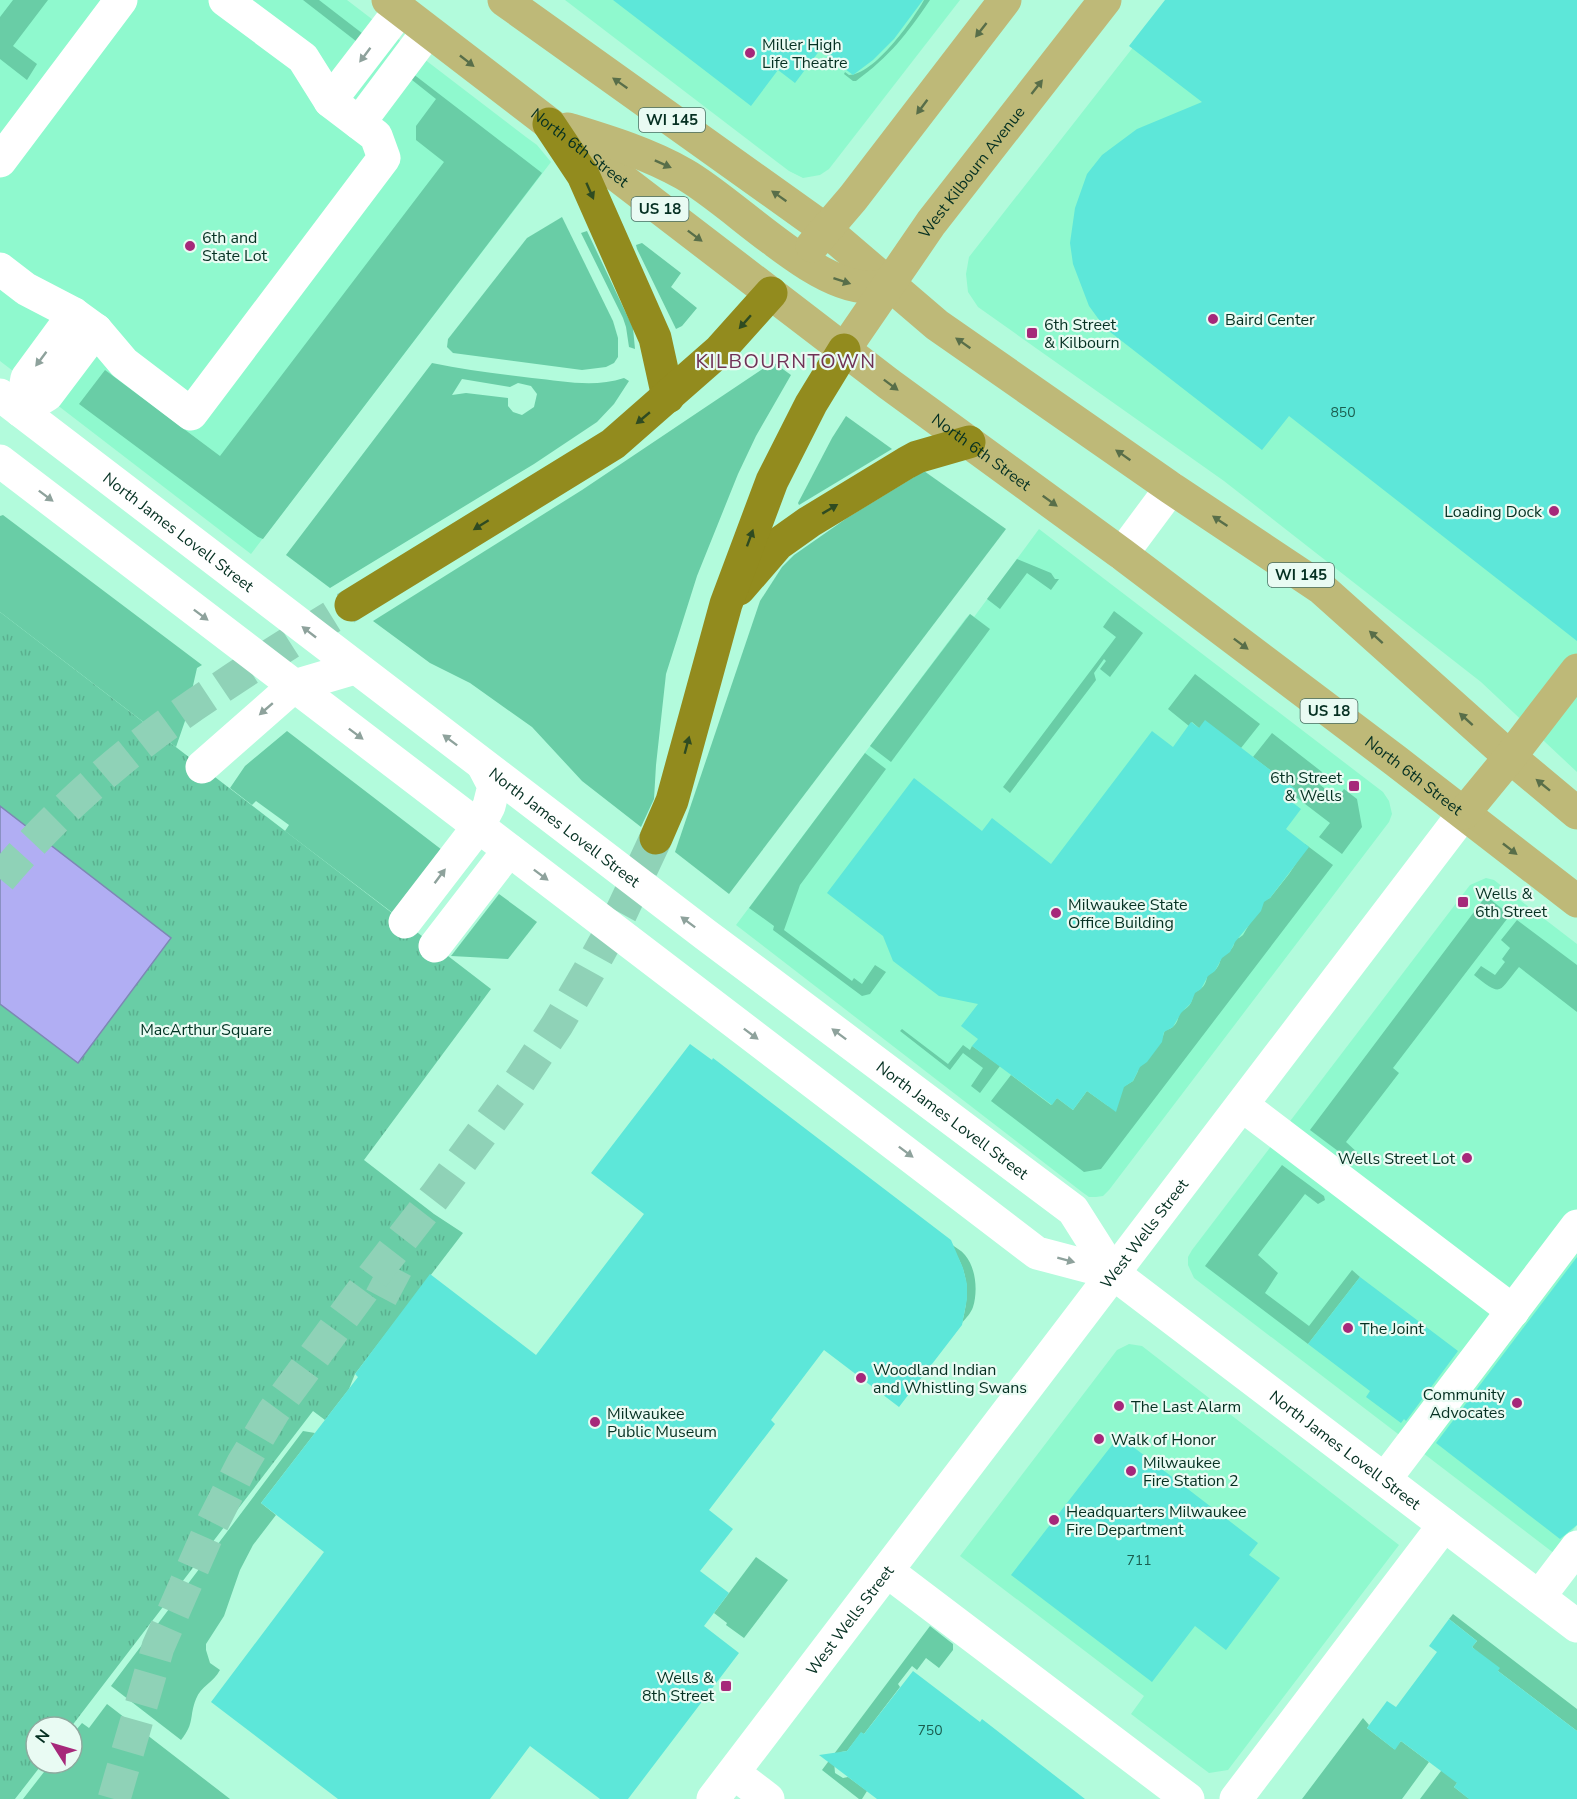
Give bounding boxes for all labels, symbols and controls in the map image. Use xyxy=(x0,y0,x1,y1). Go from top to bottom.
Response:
one-way arrow xyxy=(976,23,988,38)
place label: Miller High Life Theatre xyxy=(762,34,848,74)
marker: Miller High Life Theatre xyxy=(743,46,757,60)
one-way arrow xyxy=(360,48,372,63)
one-way arrow xyxy=(460,55,475,67)
one-way arrow xyxy=(612,77,628,89)
one-way arrow xyxy=(1031,79,1044,95)
one-way arrow xyxy=(916,99,929,115)
street label: West Kilbourn Avenue xyxy=(914,102,1030,243)
street label: North 6th Street xyxy=(526,103,633,193)
road number: WI 145 xyxy=(639,108,705,132)
one-way arrow xyxy=(655,160,672,169)
one-way arrow xyxy=(586,183,595,200)
one-way arrow xyxy=(771,190,787,202)
road number: US 18 xyxy=(632,197,688,221)
place label: 6th and State Lot xyxy=(202,227,267,267)
one-way arrow xyxy=(688,230,703,242)
marker: 6th and State Lot xyxy=(183,239,197,253)
one-way arrow xyxy=(833,277,851,286)
place label: Baird Center xyxy=(1225,309,1315,331)
marker: Baird Center xyxy=(1206,312,1220,326)
place label: 6th Street & Kilbourn xyxy=(1044,314,1120,354)
one-way arrow xyxy=(738,315,752,330)
marker: 6th Street & Kilbourn xyxy=(1025,326,1039,340)
one-way arrow xyxy=(955,338,971,349)
district label: KILBOURNTOWN xyxy=(695,348,877,375)
one-way arrow xyxy=(35,352,47,367)
one-way arrow xyxy=(883,379,898,391)
house number: 850 xyxy=(1330,403,1356,422)
street label: North 6th Street xyxy=(927,409,1036,496)
one-way arrow xyxy=(636,411,651,424)
one-way arrow xyxy=(1115,449,1131,461)
street label: North James Lovell Street xyxy=(98,468,258,598)
one-way arrow xyxy=(39,490,54,502)
one-way arrow xyxy=(1041,495,1057,507)
place label: Loading Dock xyxy=(1444,501,1543,523)
one-way arrow xyxy=(822,504,839,514)
marker: Loading Dock xyxy=(1547,504,1561,518)
one-way arrow xyxy=(1212,515,1228,527)
one-way arrow xyxy=(473,520,489,531)
one-way arrow xyxy=(746,529,756,547)
road number: WI 145 xyxy=(1268,563,1334,587)
one-way arrow xyxy=(194,608,209,620)
one-way arrow xyxy=(301,626,317,638)
one-way arrow xyxy=(1369,631,1384,644)
one-way arrow xyxy=(1233,638,1249,650)
road number: US 18 xyxy=(1300,699,1358,723)
one-way arrow xyxy=(258,703,274,716)
one-way arrow xyxy=(1459,712,1473,726)
one-way arrow xyxy=(348,727,364,740)
street label: North 6th Street xyxy=(1360,731,1467,821)
one-way arrow xyxy=(442,734,458,746)
one-way arrow xyxy=(683,736,693,754)
street label: North James Lovell Street xyxy=(484,763,645,893)
place label: 6th Street & Wells xyxy=(1270,767,1342,807)
marker: 6th Street & Wells xyxy=(1347,779,1361,793)
one-way arrow xyxy=(1536,779,1551,791)
one-way arrow xyxy=(1502,843,1517,855)
one-way arrow xyxy=(434,868,446,884)
one-way arrow xyxy=(533,869,549,881)
place label: Wells & 6th Street xyxy=(1475,883,1547,923)
place label: Milwaukee State Office Building xyxy=(1068,894,1188,934)
marker: Wells & 6th Street xyxy=(1456,895,1470,909)
marker: Milwaukee State Office Building xyxy=(1049,906,1063,920)
one-way arrow xyxy=(681,916,696,928)
park label: MacArthur Square xyxy=(140,1019,272,1041)
one-way arrow xyxy=(744,1027,759,1039)
one-way arrow xyxy=(831,1028,847,1040)
street label: North James Lovell Street xyxy=(871,1056,1033,1185)
one-way arrow xyxy=(898,1146,914,1158)
place label: Wells Street Lot xyxy=(1338,1148,1455,1170)
marker: Wells Street Lot xyxy=(1460,1151,1474,1165)
street label: West Wells Street xyxy=(1096,1174,1194,1293)
one-way arrow xyxy=(1057,1256,1075,1265)
place label: The Joint xyxy=(1360,1318,1424,1340)
marker: The Joint xyxy=(1341,1321,1355,1335)
place label: Woodland Indian and Whistling Swans xyxy=(873,1359,1027,1399)
marker: Woodland Indian and Whistling Swans xyxy=(854,1371,868,1385)
place label: Community Advocates xyxy=(1423,1384,1506,1424)
street label: North James Lovell Street xyxy=(1265,1386,1425,1515)
place label: The Last Alarm xyxy=(1131,1396,1241,1418)
marker: Community Advocates xyxy=(1510,1396,1524,1410)
marker: The Last Alarm xyxy=(1112,1399,1126,1413)
place label: Milwaukee Public Museum xyxy=(607,1403,717,1443)
marker: Milwaukee Public Museum xyxy=(588,1415,602,1429)
place label: Walk of Honor xyxy=(1111,1429,1216,1451)
marker: Walk of Honor xyxy=(1092,1432,1106,1446)
place label: Milwaukee Fire Station 2 xyxy=(1143,1452,1239,1492)
marker: Milwaukee Fire Station 2 xyxy=(1124,1464,1138,1478)
place label: Headquarters Milwaukee Fire Department xyxy=(1066,1501,1246,1541)
marker: Headquarters Milwaukee Fire Department xyxy=(1047,1513,1061,1527)
house number: 711 xyxy=(1126,1551,1152,1570)
street label: West Wells Street xyxy=(801,1561,899,1680)
place label: Wells & 8th Street xyxy=(642,1667,714,1707)
marker: Wells & 8th Street xyxy=(719,1679,733,1693)
north arrow xyxy=(24,1715,84,1775)
house number: 750 xyxy=(917,1721,943,1740)
text: N xyxy=(30,1725,55,1748)

